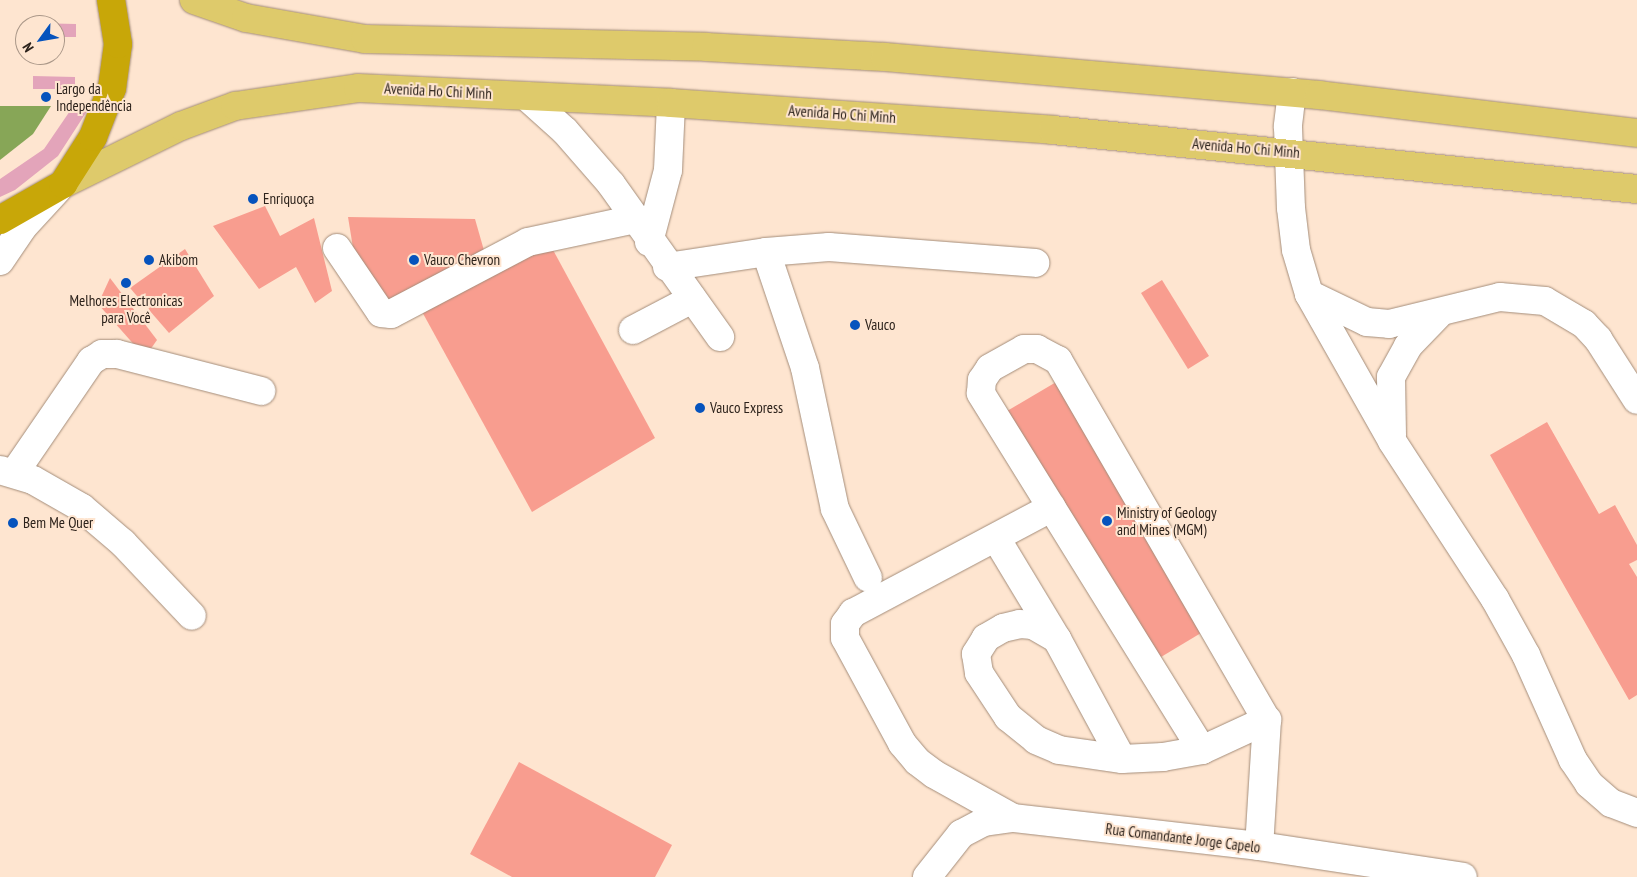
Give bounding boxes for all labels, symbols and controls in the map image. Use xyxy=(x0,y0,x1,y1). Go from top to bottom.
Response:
north arrow xyxy=(15,15,65,65)
text: N xyxy=(18,39,38,55)
place label: Largo da Independência xyxy=(56,79,132,114)
street label: Avenida Ho Chi Minh xyxy=(384,79,492,103)
marker: Largo da Independência xyxy=(40,91,52,103)
street label: Avenida Ho Chi Minh xyxy=(788,101,896,127)
street label: Avenida Ho Chi Minh xyxy=(1192,134,1300,162)
place label: Enriquoça xyxy=(263,190,314,208)
marker: Enriquoça xyxy=(247,193,259,205)
place label: Akibom xyxy=(159,251,198,269)
place label: Vauco Chevron xyxy=(424,251,500,269)
marker: Akibom xyxy=(143,254,155,266)
marker: Vauco Chevron xyxy=(408,254,420,266)
marker: Melhores Electronicas para Você xyxy=(120,277,132,289)
place label: Melhores Electronicas para Você xyxy=(69,291,183,326)
place label: Vauco xyxy=(865,316,895,334)
marker: Vauco xyxy=(849,319,861,331)
place label: Vauco Express xyxy=(710,399,783,417)
marker: Vauco Express xyxy=(694,402,706,414)
place label: Ministry of Geology and Mines (MGM) xyxy=(1117,503,1217,538)
place label: Bem Me Quer xyxy=(23,514,93,532)
marker: Ministry of Geology and Mines (MGM) xyxy=(1101,515,1113,527)
marker: Bem Me Quer xyxy=(7,517,19,529)
street label: Rua Comandante Jorge Capelo xyxy=(1104,820,1262,856)

